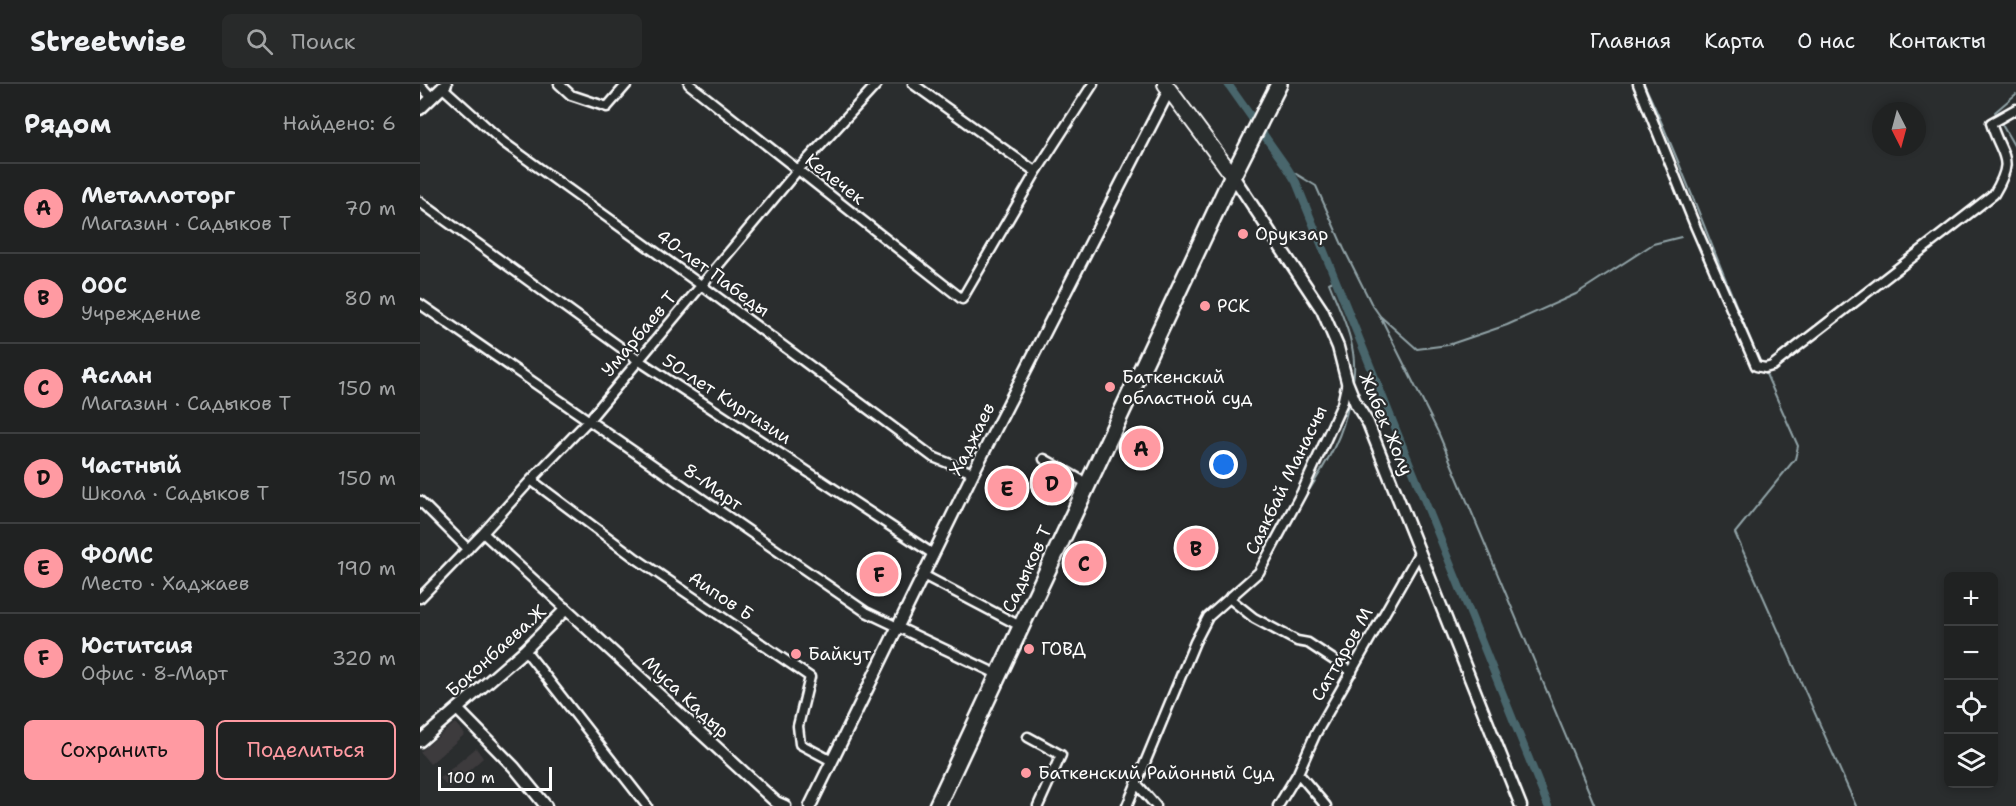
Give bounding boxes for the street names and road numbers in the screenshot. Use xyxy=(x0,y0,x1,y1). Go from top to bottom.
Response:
street label: Келечек xyxy=(800,148,870,210)
street label: 40-лет Пабеды xyxy=(652,224,774,322)
street label: Умарбаев Т xyxy=(596,286,682,382)
street label: 50-лет Киргизии xyxy=(658,348,796,450)
street label: Жибек Жолу xyxy=(1353,369,1419,479)
street label: Хаджаев xyxy=(944,399,1000,479)
street label: Саякбай Манасчы xyxy=(1239,401,1333,559)
street label: 8-Март xyxy=(679,458,748,517)
street label: Садыков Т xyxy=(996,522,1058,616)
street label: Аипов Б xyxy=(684,565,758,627)
street label: Боконбаева.Ж xyxy=(441,600,551,702)
street label: Саттаров М xyxy=(1305,603,1379,705)
street label: Муса Кадыр xyxy=(637,650,735,744)

